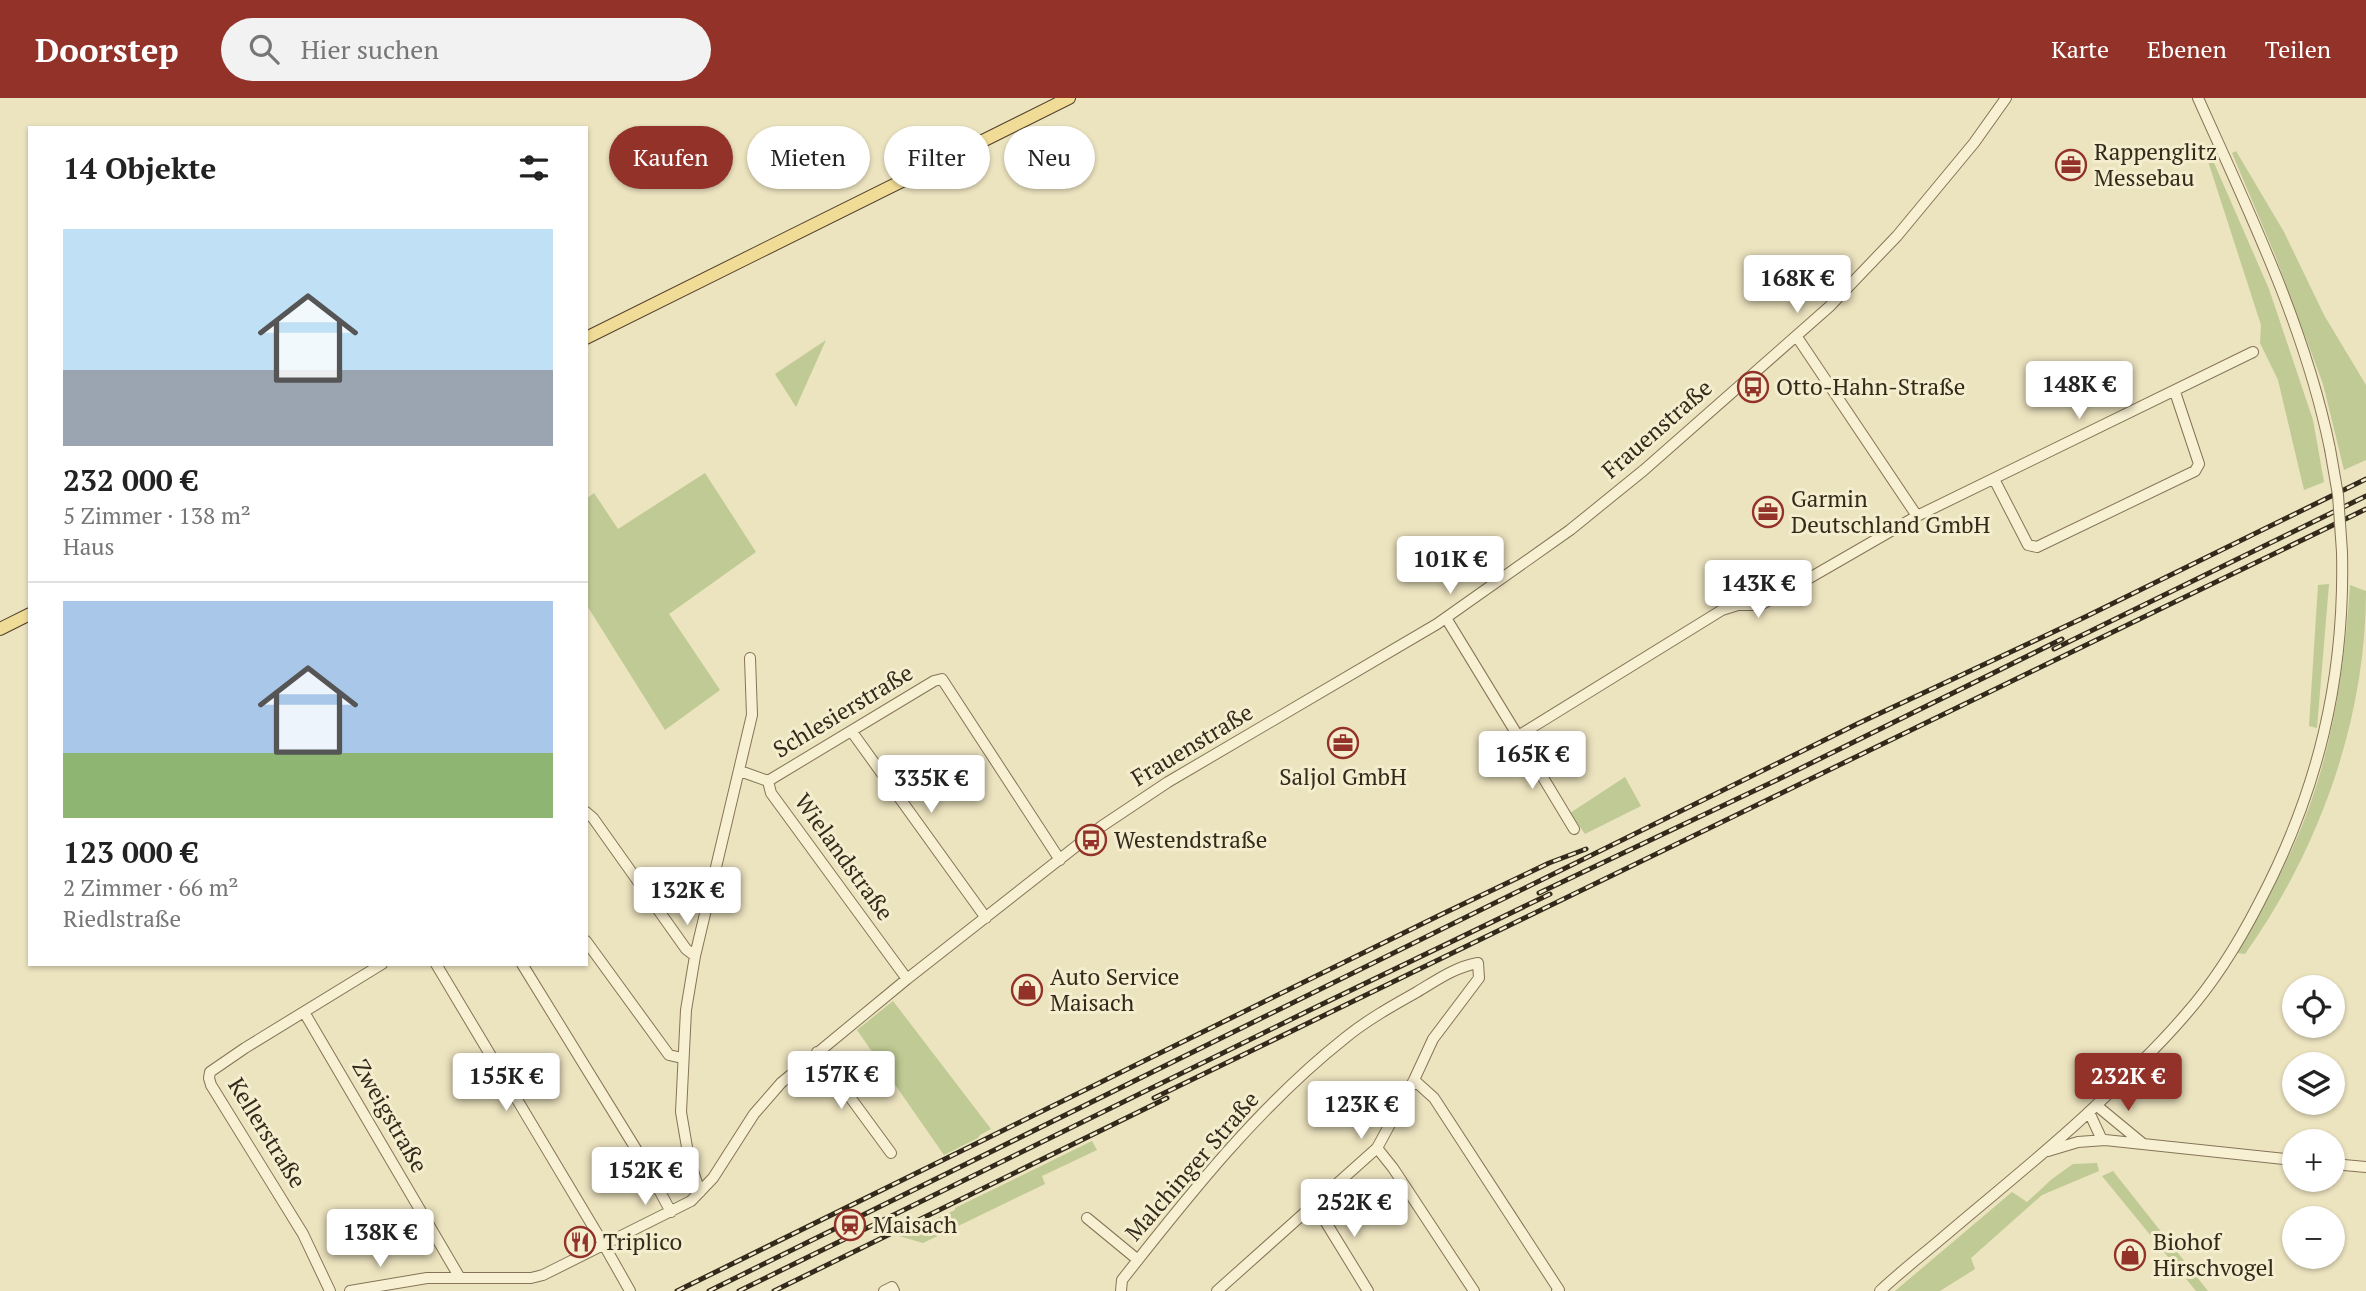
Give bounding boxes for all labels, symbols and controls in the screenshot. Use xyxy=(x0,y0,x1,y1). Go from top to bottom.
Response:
search box xyxy=(221,18,711,81)
text: Doorstep xyxy=(35,28,179,71)
icon: search xyxy=(245,30,283,68)
text: Hier suchen xyxy=(301,32,439,66)
text: Karte xyxy=(2051,33,2109,65)
text: Ebenen xyxy=(2147,33,2227,65)
text: Teilen xyxy=(2265,33,2331,65)
chip: Kaufen xyxy=(609,126,733,189)
chip: Mieten xyxy=(747,126,870,189)
chip: Filter xyxy=(884,126,990,189)
chip: Neu xyxy=(1004,126,1095,189)
place label: Rappenglitz Messebau xyxy=(2094,136,2217,193)
text: 14 Objekte xyxy=(63,148,216,188)
office icon: Rappenglitz Messebau xyxy=(2054,148,2088,182)
icon: filters xyxy=(515,149,553,187)
pin: 168K € xyxy=(1740,256,1854,315)
text: 168K € xyxy=(1760,262,1834,293)
icon: home xyxy=(245,275,371,401)
pin: 148K € xyxy=(2022,362,2136,421)
text: 148K € xyxy=(2042,368,2116,399)
bus stop icon: Otto-Hahn-Straße xyxy=(1736,370,1770,404)
place label: Otto-Hahn-Straße xyxy=(1776,371,1965,402)
street label: Frauenstraße xyxy=(1595,372,1718,485)
text: 232 000 € xyxy=(63,460,198,500)
place label: Garmin Deutschland GmbH xyxy=(1791,483,1991,540)
office icon: Garmin Deutschland GmbH xyxy=(1751,495,1785,529)
text: 5 Zimmer · 138 m² xyxy=(63,500,251,531)
text: Haus xyxy=(63,531,115,562)
pin: 101K € xyxy=(1393,536,1507,596)
text: 101K € xyxy=(1413,543,1487,574)
pin: 143K € xyxy=(1701,560,1815,620)
text: 143K € xyxy=(1721,567,1795,598)
icon: home xyxy=(245,647,371,773)
street label: Schlesierstraße xyxy=(767,657,918,764)
street label: Frauenstraße xyxy=(1125,696,1258,793)
office icon: Saljol GmbH xyxy=(1326,726,1360,760)
pin: 165K € xyxy=(1475,732,1589,791)
text: 165K € xyxy=(1495,738,1569,769)
pin: 335K € xyxy=(874,756,988,815)
place label: Saljol GmbH xyxy=(1279,761,1407,792)
text: 335K € xyxy=(894,762,968,793)
street label: Wielandstraße xyxy=(788,787,901,927)
bus stop icon: Westendstraße xyxy=(1074,823,1108,857)
place label: Westendstraße xyxy=(1114,824,1267,855)
text: 123 000 € xyxy=(63,832,198,872)
pin: 132K € xyxy=(630,868,744,927)
text: 2 Zimmer · 66 m² xyxy=(63,872,238,903)
text: 132K € xyxy=(650,874,724,905)
text: Riedlstraße xyxy=(63,903,181,934)
place label: Auto Service Maisach xyxy=(1050,961,1179,1018)
shop icon: Auto Service Maisach xyxy=(1010,973,1044,1007)
map controls xyxy=(2282,975,2345,1269)
button: locate xyxy=(2282,975,2345,1038)
pin: 157K € xyxy=(784,1052,898,1111)
button: layers xyxy=(2282,1052,2345,1115)
street label: Zweigstraße xyxy=(346,1054,435,1178)
pin: 155K € xyxy=(449,1054,563,1113)
pin: 232K € xyxy=(2071,1054,2185,1113)
text: 157K € xyxy=(804,1058,878,1089)
text: 155K € xyxy=(469,1060,543,1091)
text: 232K € xyxy=(2091,1060,2165,1091)
street label: Kellerstraße xyxy=(221,1072,314,1194)
pin: 123K € xyxy=(1304,1082,1418,1141)
street label: Malchinger Straße xyxy=(1118,1084,1265,1247)
text: 123K € xyxy=(1324,1088,1398,1119)
button: + xyxy=(2282,1129,2345,1192)
pin: 152K € xyxy=(588,1148,702,1207)
text: 152K € xyxy=(608,1154,682,1185)
pin: 252K € xyxy=(1297,1180,1411,1239)
text: 252K € xyxy=(1317,1186,1391,1217)
button: − xyxy=(2282,1206,2345,1269)
station icon: Maisach xyxy=(833,1208,867,1242)
place label: Maisach xyxy=(873,1209,958,1240)
pin: 138K € xyxy=(323,1210,437,1269)
text: 138K € xyxy=(343,1216,417,1247)
restaurant icon: Triplico xyxy=(563,1225,597,1259)
place label: Triplico xyxy=(603,1226,682,1257)
place label: Biohof Hirschvogel xyxy=(2153,1226,2274,1283)
shop icon: Biohof Hirschvogel xyxy=(2113,1238,2147,1272)

